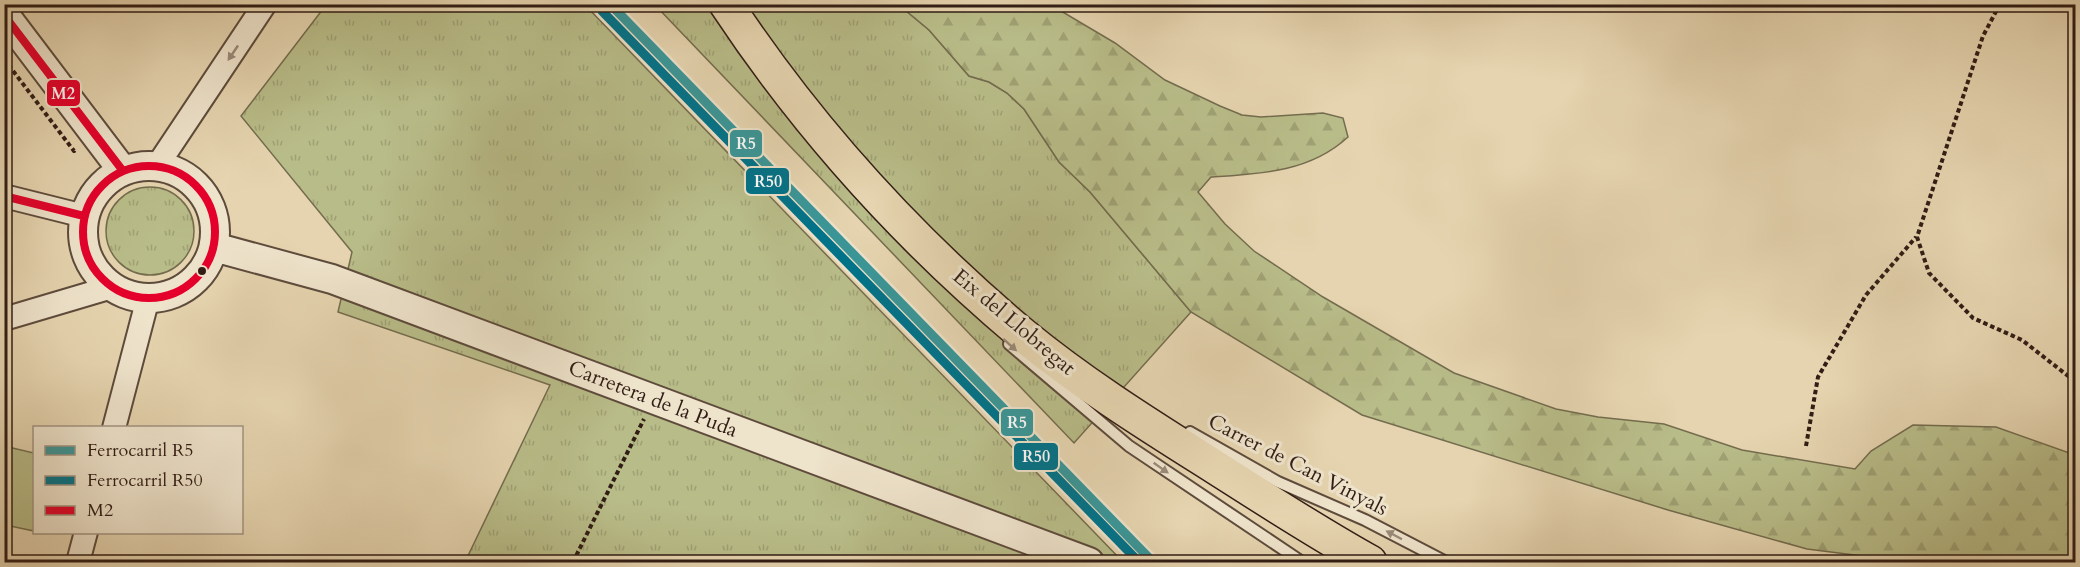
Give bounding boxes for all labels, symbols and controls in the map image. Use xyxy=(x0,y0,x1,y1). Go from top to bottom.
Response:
one-way arrow xyxy=(227,45,238,61)
line badge: M2 xyxy=(46,79,81,107)
text: M2 xyxy=(51,83,75,105)
line badge: R5 xyxy=(729,129,763,158)
text: R5 xyxy=(736,133,756,155)
line badge: R50 xyxy=(745,167,790,195)
text: R50 xyxy=(754,171,782,193)
street label: Eix del Llobregat xyxy=(946,262,1082,382)
unlabelled marker xyxy=(196,265,208,277)
one-way arrow xyxy=(1002,338,1017,351)
street label: Carretera de la Puda xyxy=(564,353,742,445)
street label: Carrer de Can Vinyals xyxy=(1203,407,1393,523)
line badge: R5 xyxy=(1000,408,1034,437)
text: R5 xyxy=(1007,412,1027,434)
legend xyxy=(33,426,243,534)
text: Ferrocarril R5 xyxy=(87,438,194,463)
line badge: R50 xyxy=(1013,442,1059,471)
text: R50 xyxy=(1022,446,1050,468)
one-way arrow xyxy=(1153,462,1169,473)
text: Ferrocarril R50 xyxy=(87,468,203,493)
text: M2 xyxy=(87,498,113,523)
one-way arrow xyxy=(1386,530,1403,540)

